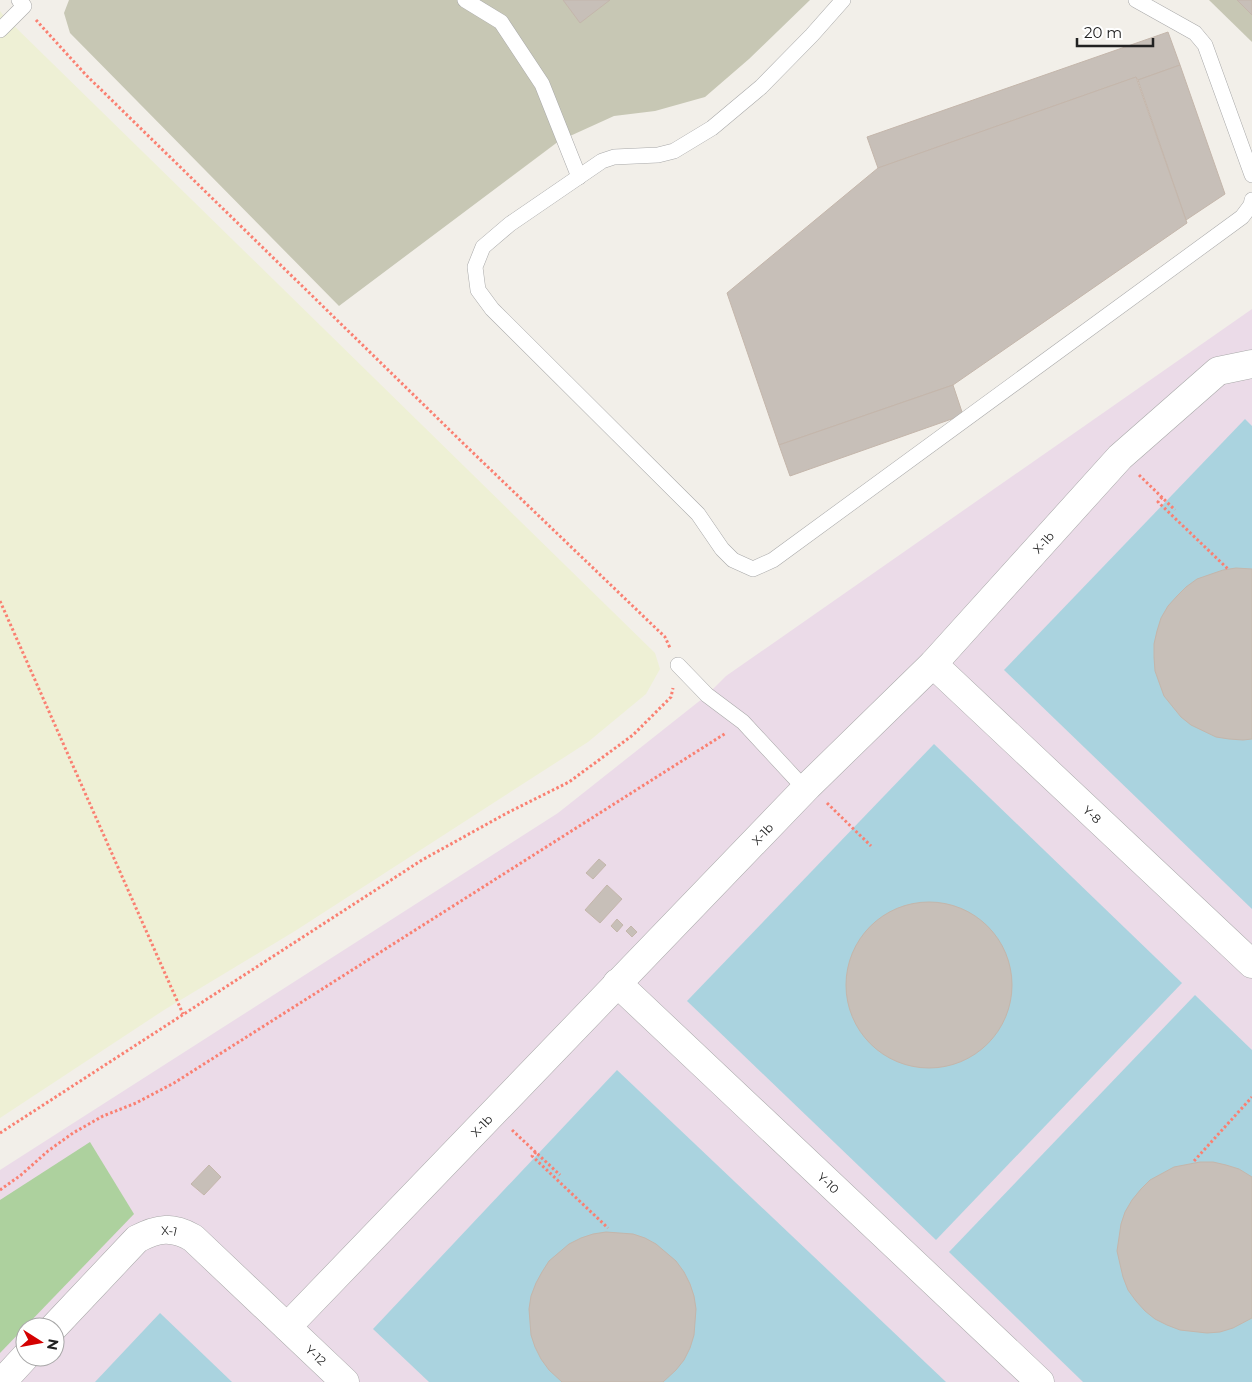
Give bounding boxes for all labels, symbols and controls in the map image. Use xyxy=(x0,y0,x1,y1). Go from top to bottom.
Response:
scale bar xyxy=(1077,15,1153,47)
text: 20 m xyxy=(1084,23,1122,42)
street label: X-1b xyxy=(1029,528,1057,556)
street label: Y-8 xyxy=(1080,802,1105,826)
street label: X-1b xyxy=(748,820,776,848)
street label: X-1b xyxy=(467,1111,495,1139)
street label: Y-10 xyxy=(815,1169,843,1196)
street label: X-1 xyxy=(161,1222,179,1239)
north arrow xyxy=(15,1317,65,1367)
text: N xyxy=(43,1337,63,1352)
street label: Y-12 xyxy=(303,1342,330,1368)

